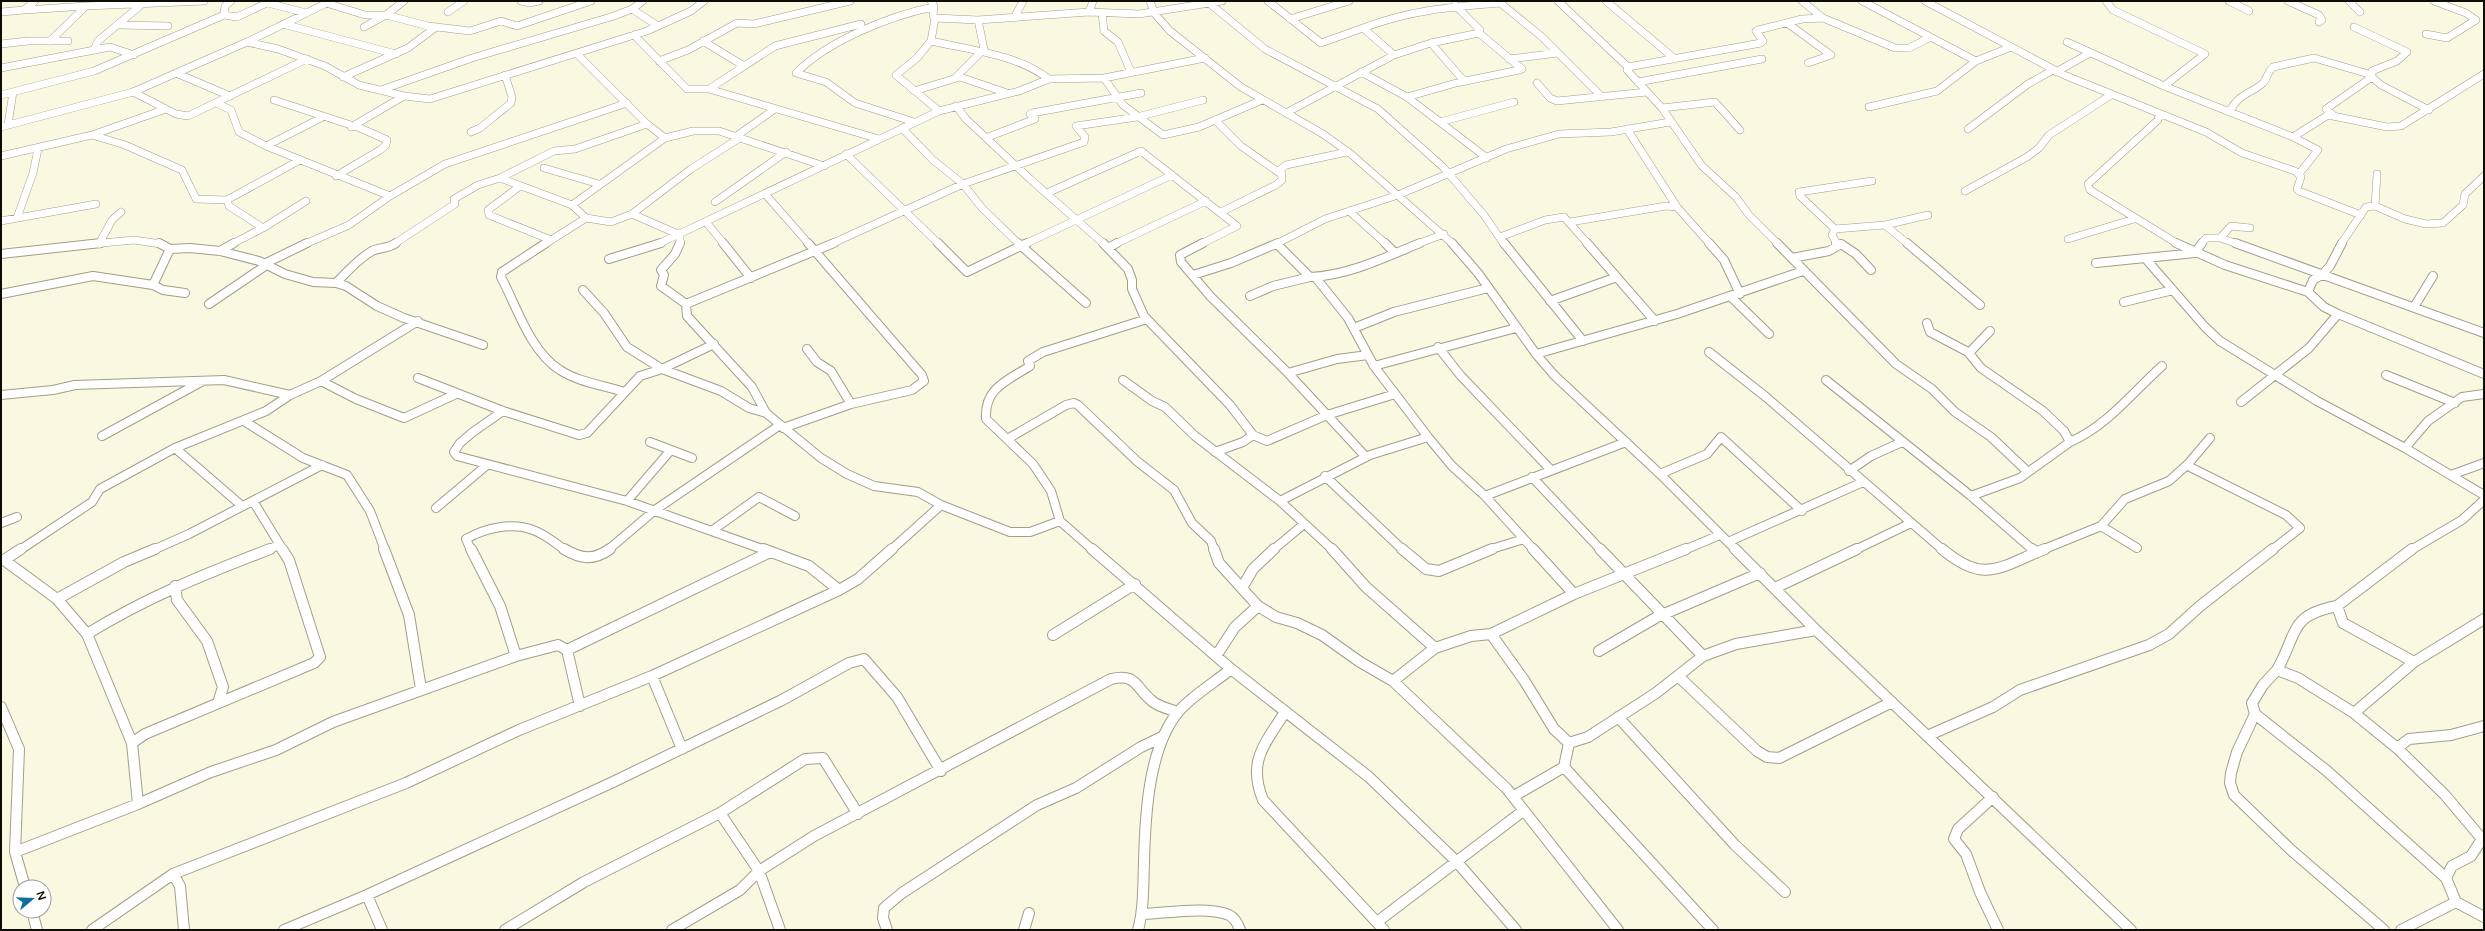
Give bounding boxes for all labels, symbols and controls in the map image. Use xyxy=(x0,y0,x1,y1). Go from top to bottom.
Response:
north arrow xyxy=(12,879,52,919)
text: N xyxy=(33,890,49,902)

